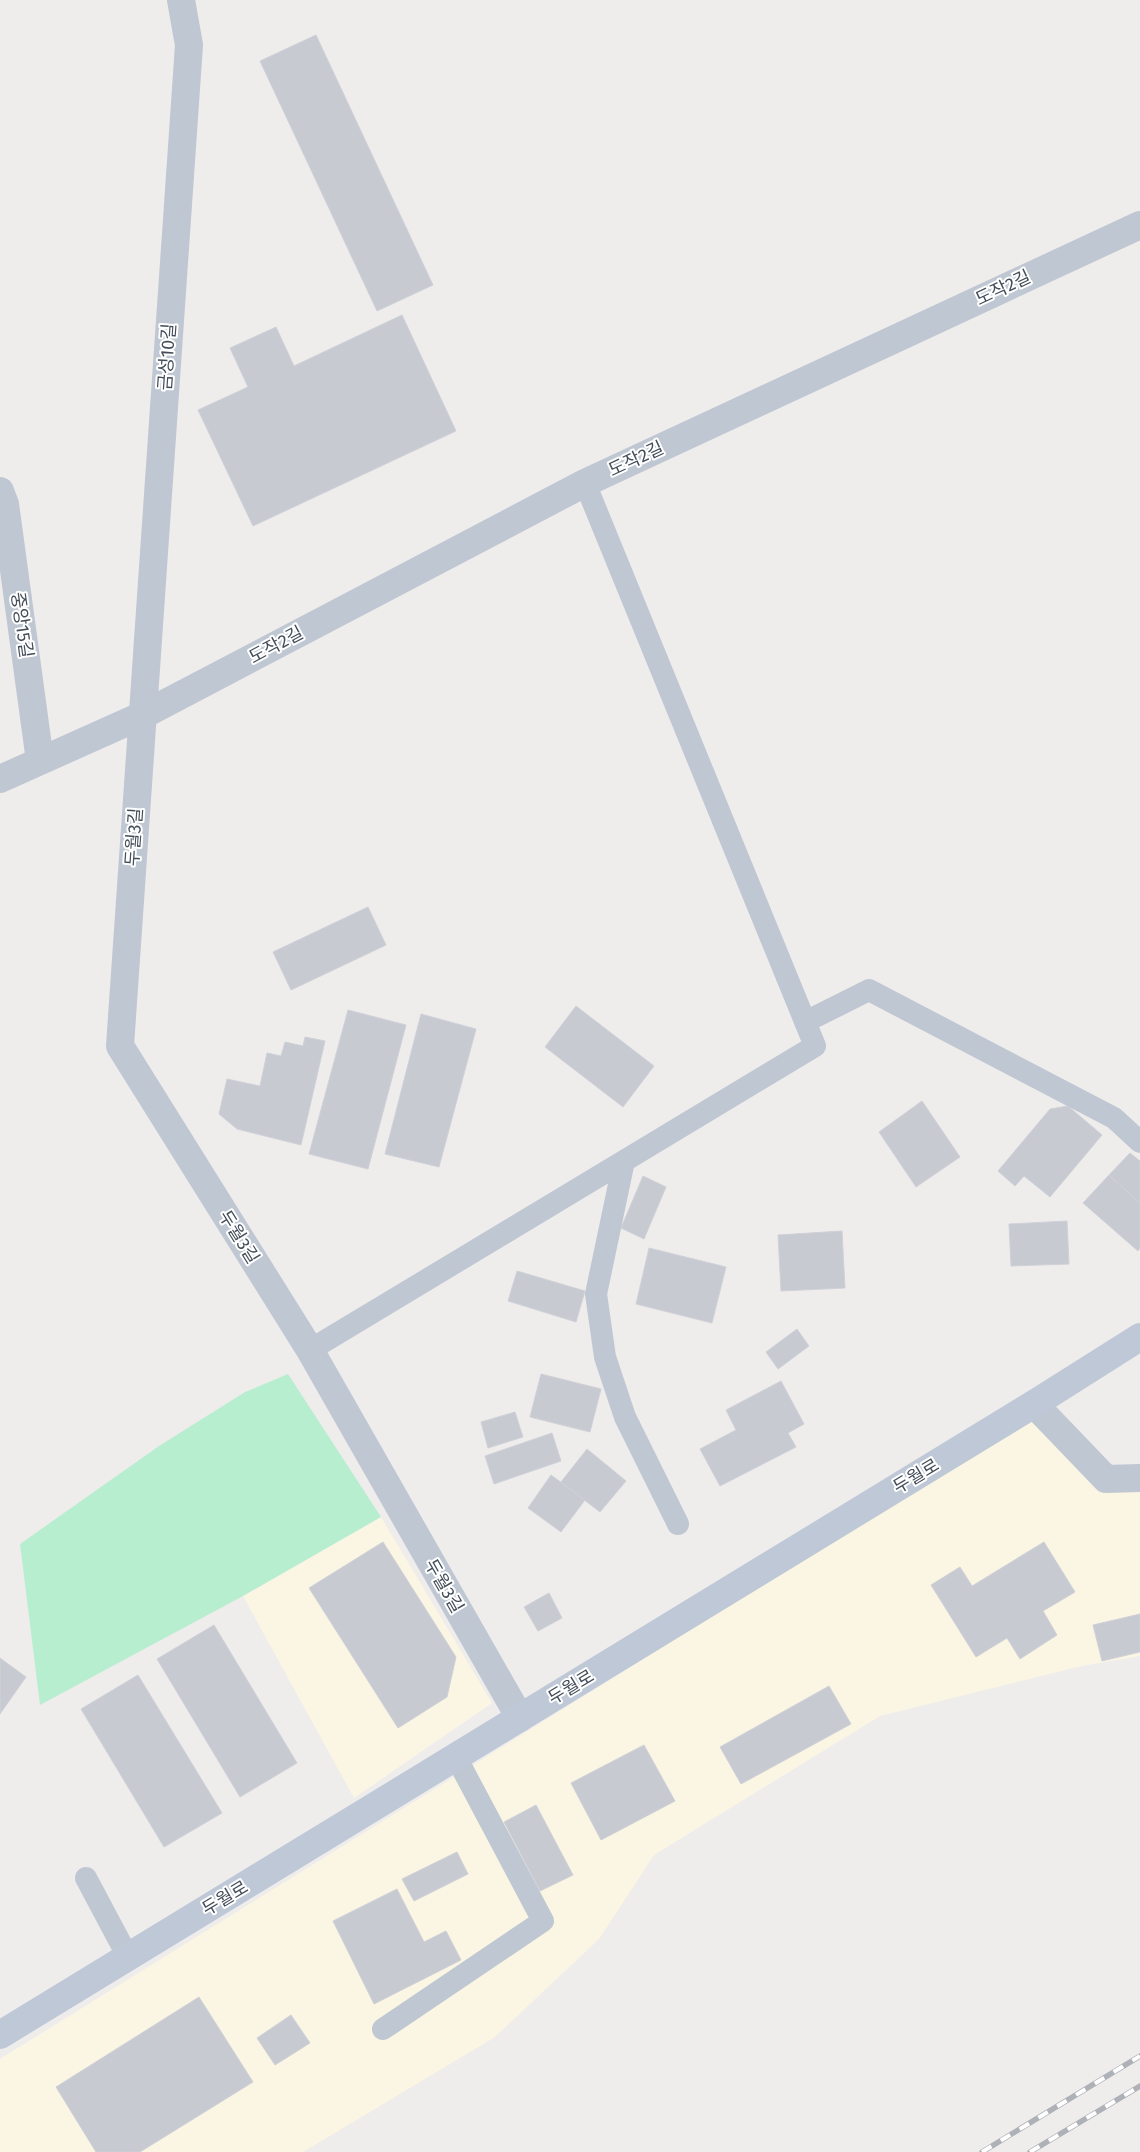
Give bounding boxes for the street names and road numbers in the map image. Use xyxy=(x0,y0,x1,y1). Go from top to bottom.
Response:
street label: 도작2길 xyxy=(972,266,1034,310)
street label: 금성10길 xyxy=(154,323,180,391)
street label: 도작2길 xyxy=(605,437,667,481)
street label: 중앙15길 xyxy=(6,591,38,659)
street label: 도작2길 xyxy=(245,622,307,668)
street label: 두월3길 xyxy=(121,807,147,867)
street label: 두월3길 xyxy=(214,1206,264,1268)
street label: 두월로 xyxy=(889,1454,943,1498)
street label: 두월3길 xyxy=(420,1555,468,1617)
street label: 두월로 xyxy=(544,1665,598,1709)
street label: 두월로 xyxy=(198,1876,252,1920)

